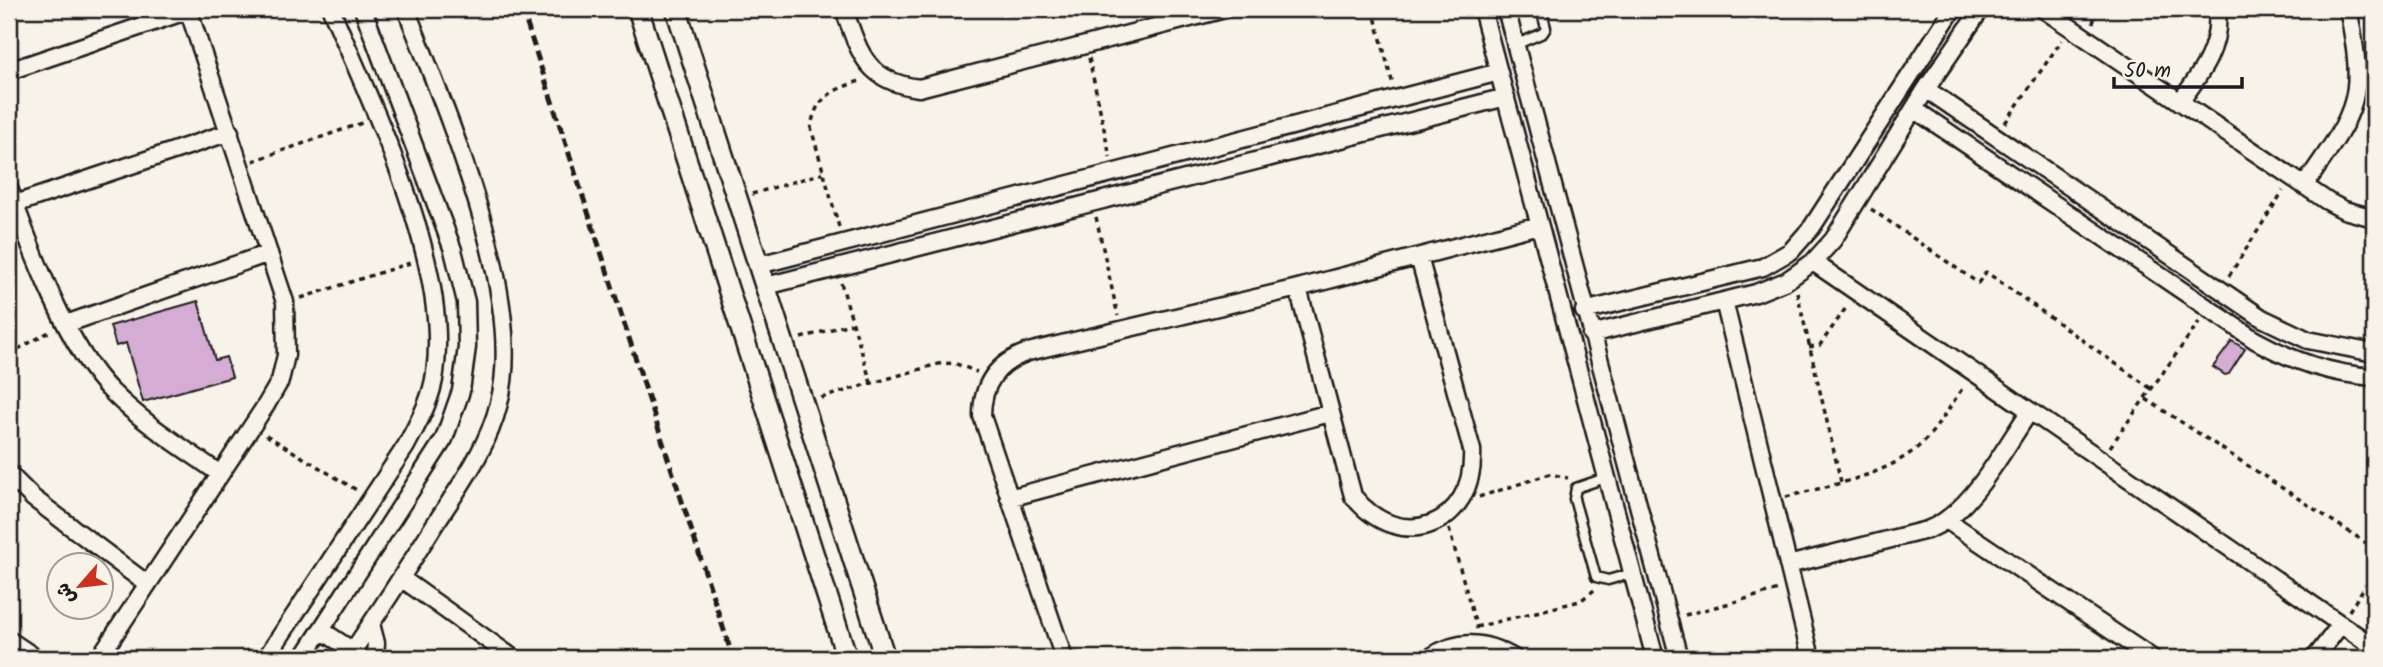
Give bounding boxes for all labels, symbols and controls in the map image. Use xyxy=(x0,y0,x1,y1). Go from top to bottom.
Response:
scale bar xyxy=(2114,46,2241,90)
text: 50 m xyxy=(2124,55,2171,88)
north arrow xyxy=(46,552,116,622)
text: ش xyxy=(49,577,85,609)

